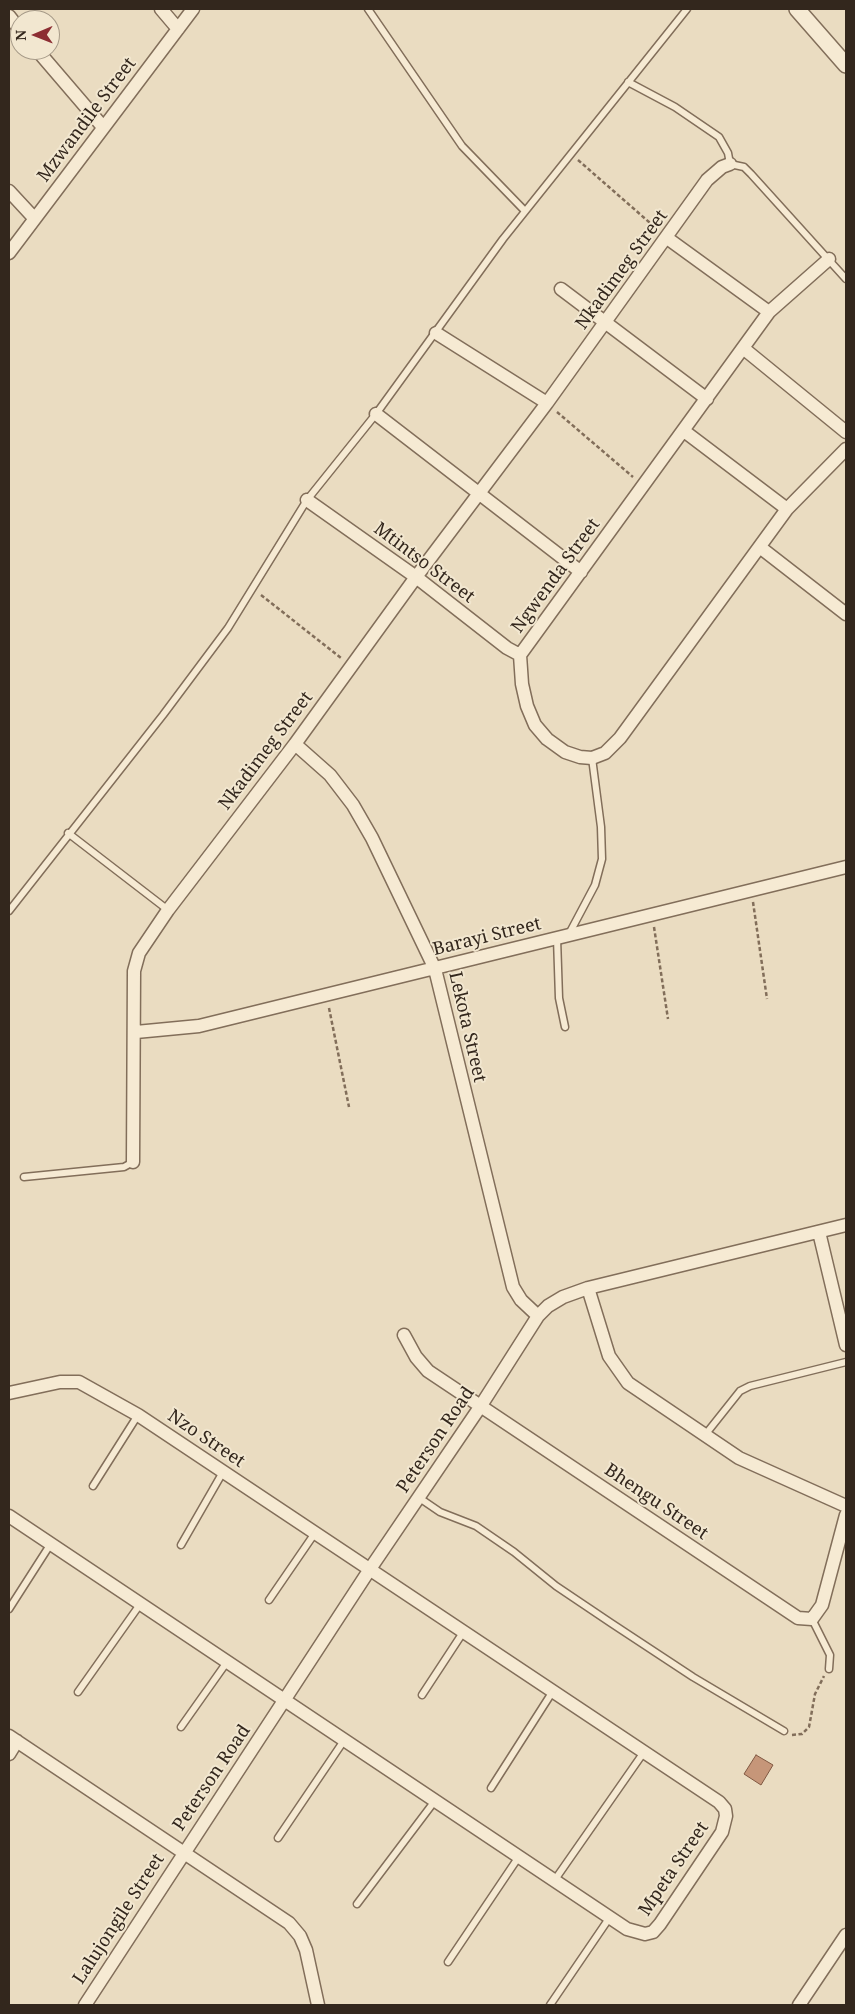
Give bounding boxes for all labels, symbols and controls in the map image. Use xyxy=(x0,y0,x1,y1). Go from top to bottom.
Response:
north arrow xyxy=(10,10,60,60)
text: N xyxy=(11,30,30,41)
street label: Mzwandile Street xyxy=(33,54,141,186)
street label: Nkadimeg Street xyxy=(571,206,673,334)
street label: Ngwenda Street xyxy=(507,515,605,637)
street label: Mtintso Street xyxy=(369,518,479,608)
street label: Nkadimeg Street xyxy=(215,688,317,814)
street label: Barayi Street xyxy=(431,913,543,961)
street label: Lekota Street xyxy=(444,970,490,1084)
street label: Peterson Road xyxy=(393,1383,479,1497)
street label: Nzo Street xyxy=(163,1405,249,1473)
street label: Bhengu Street xyxy=(600,1459,712,1545)
street label: Peterson Road xyxy=(169,1721,255,1835)
street label: Mpeta Street xyxy=(635,1818,713,1920)
street label: Lalujongile Street xyxy=(69,1850,169,1988)

